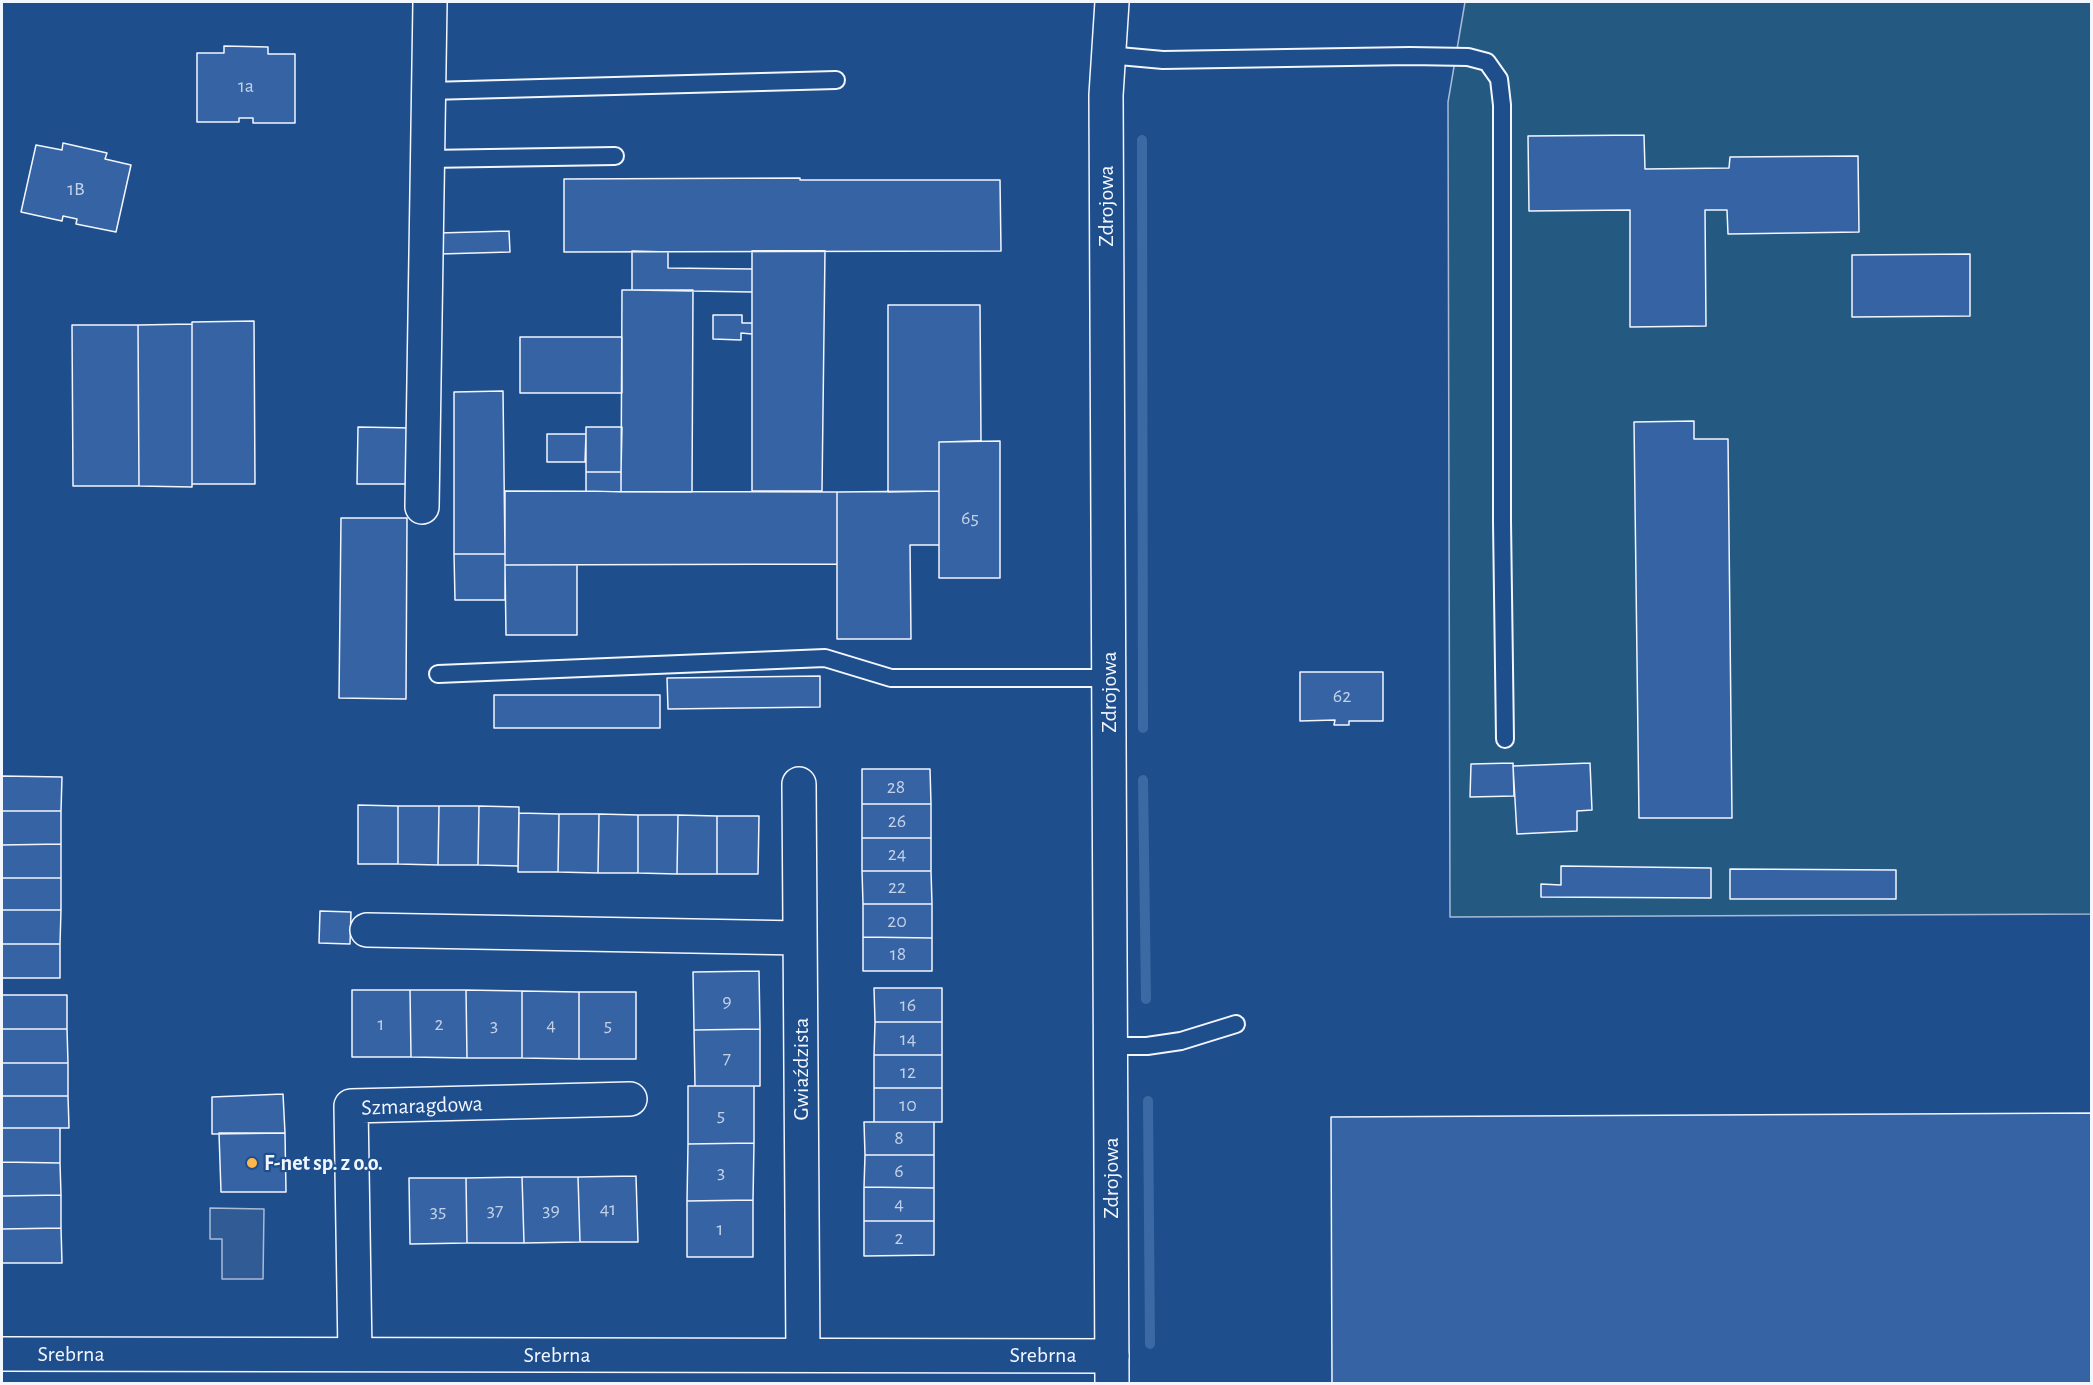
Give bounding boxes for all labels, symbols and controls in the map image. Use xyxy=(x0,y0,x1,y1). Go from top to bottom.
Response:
house number: 1a xyxy=(238,74,254,98)
street label: Zdrojowa xyxy=(1093,165,1119,247)
house number: 1B xyxy=(67,177,85,201)
house number: 65 xyxy=(961,506,979,530)
street label: Zdrojowa xyxy=(1096,651,1122,733)
house number: 62 xyxy=(1333,684,1351,708)
house number: 28 xyxy=(887,775,905,799)
house number: 26 xyxy=(888,809,906,833)
house number: 24 xyxy=(888,842,906,866)
house number: 22 xyxy=(888,875,906,899)
house number: 20 xyxy=(887,909,907,933)
house number: 18 xyxy=(890,942,906,966)
house number: 9 xyxy=(722,989,732,1013)
house number: 16 xyxy=(900,993,916,1017)
house number: 1 xyxy=(378,1012,384,1036)
house number: 2 xyxy=(434,1012,444,1036)
house number: 3 xyxy=(490,1013,498,1037)
house number: 4 xyxy=(546,1013,556,1037)
house number: 5 xyxy=(604,1013,612,1037)
street label: Gwiaździsta xyxy=(788,1018,814,1120)
house number: 14 xyxy=(900,1027,916,1051)
house number: 7 xyxy=(723,1046,731,1070)
house number: 12 xyxy=(900,1060,916,1084)
street label: Szmaragdowa xyxy=(361,1091,483,1121)
house number: 10 xyxy=(899,1093,917,1117)
house number: 5 xyxy=(717,1103,725,1127)
house number: 8 xyxy=(894,1126,904,1150)
street label: Zdrojowa xyxy=(1098,1137,1124,1219)
place label: F-net sp. z o.o. xyxy=(264,1150,383,1176)
marker: F-net sp. z o.o. xyxy=(245,1156,259,1170)
house number: 6 xyxy=(894,1159,904,1183)
house number: 3 xyxy=(717,1160,725,1184)
house number: 4 xyxy=(894,1192,904,1216)
house number: 41 xyxy=(600,1197,616,1221)
house number: 37 xyxy=(487,1198,503,1222)
house number: 39 xyxy=(542,1198,560,1222)
house number: 35 xyxy=(430,1199,446,1223)
house number: 1 xyxy=(717,1217,723,1241)
house number: 2 xyxy=(894,1226,904,1250)
street label: Srebrna xyxy=(37,1341,105,1367)
street label: Srebrna xyxy=(523,1342,591,1368)
street label: Srebrna xyxy=(1009,1342,1077,1368)

